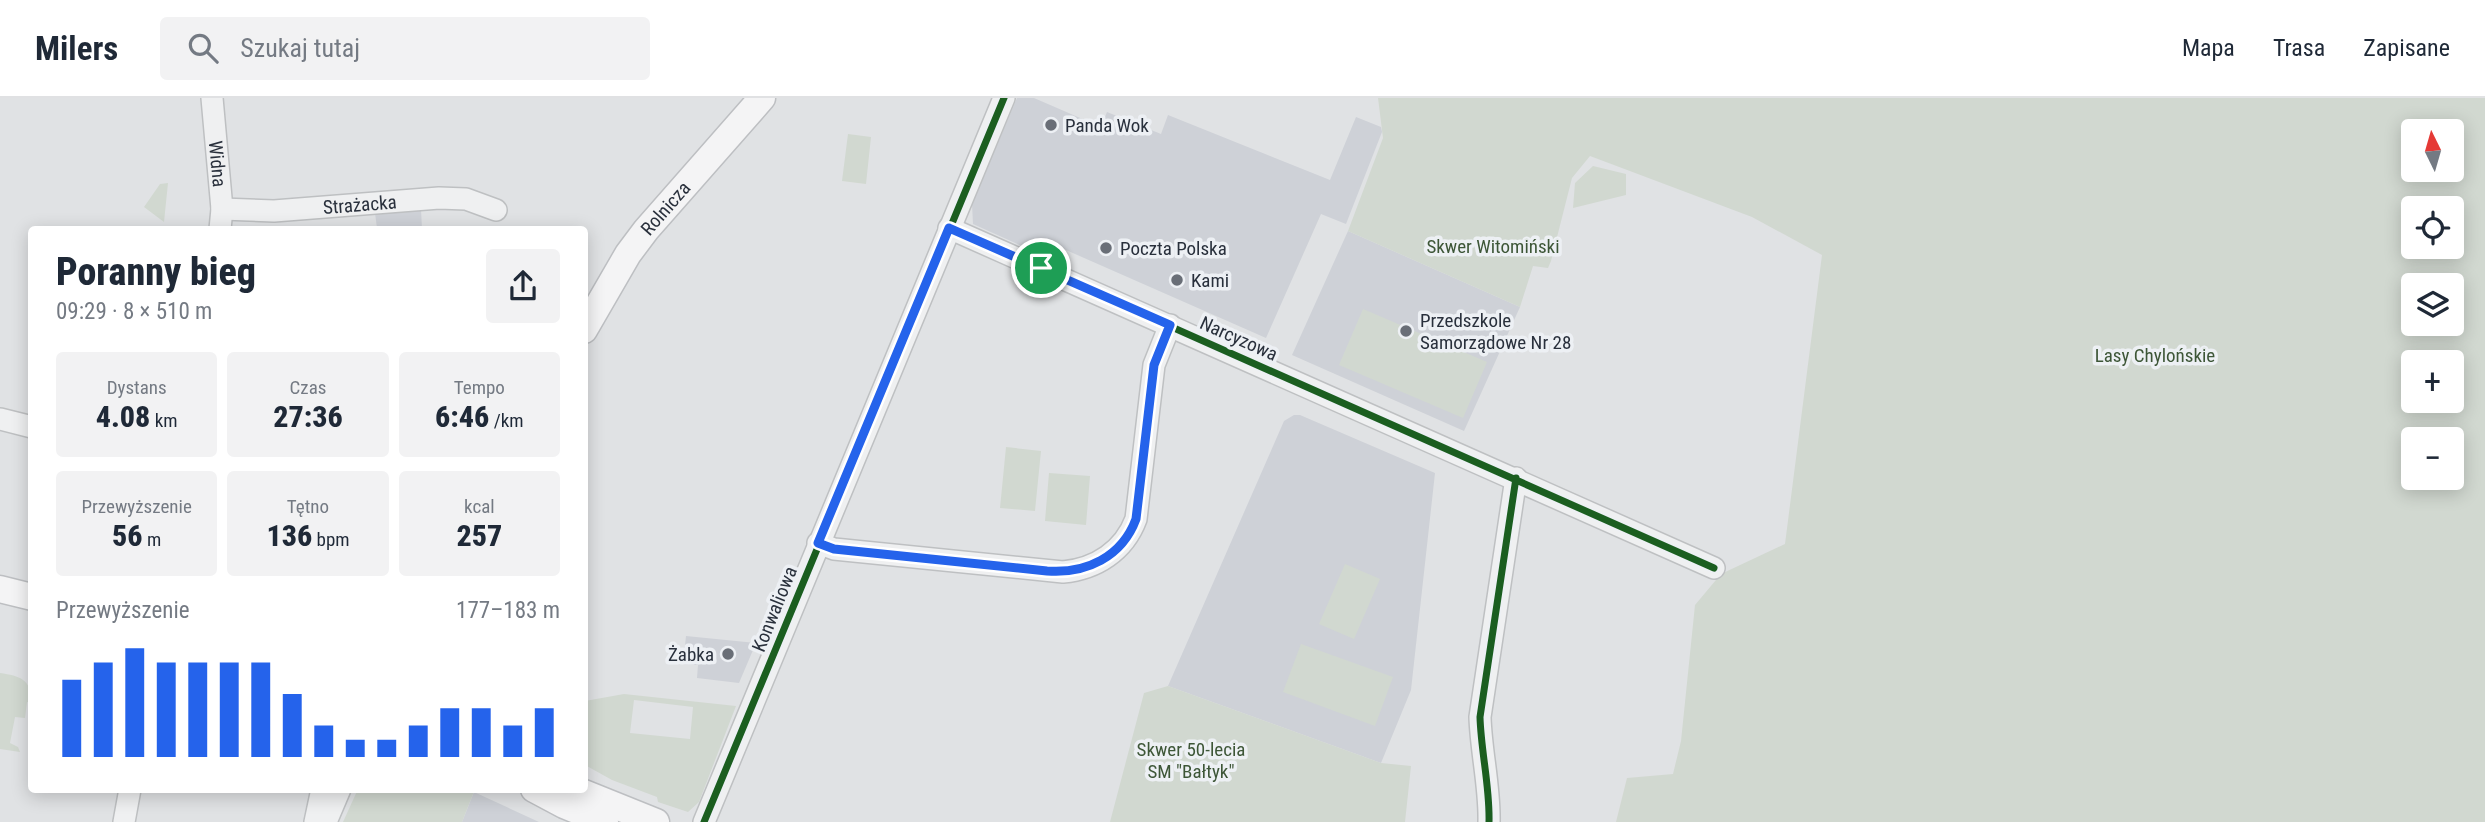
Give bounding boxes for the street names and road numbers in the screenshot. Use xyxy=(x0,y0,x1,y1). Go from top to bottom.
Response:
street label: Widna xyxy=(204,140,231,188)
street label: Rolnicza xyxy=(636,177,695,240)
street label: Strażacka xyxy=(322,190,397,219)
street label: Narcyzowa xyxy=(1196,311,1281,366)
street label: Konwaliowa xyxy=(747,563,802,655)

